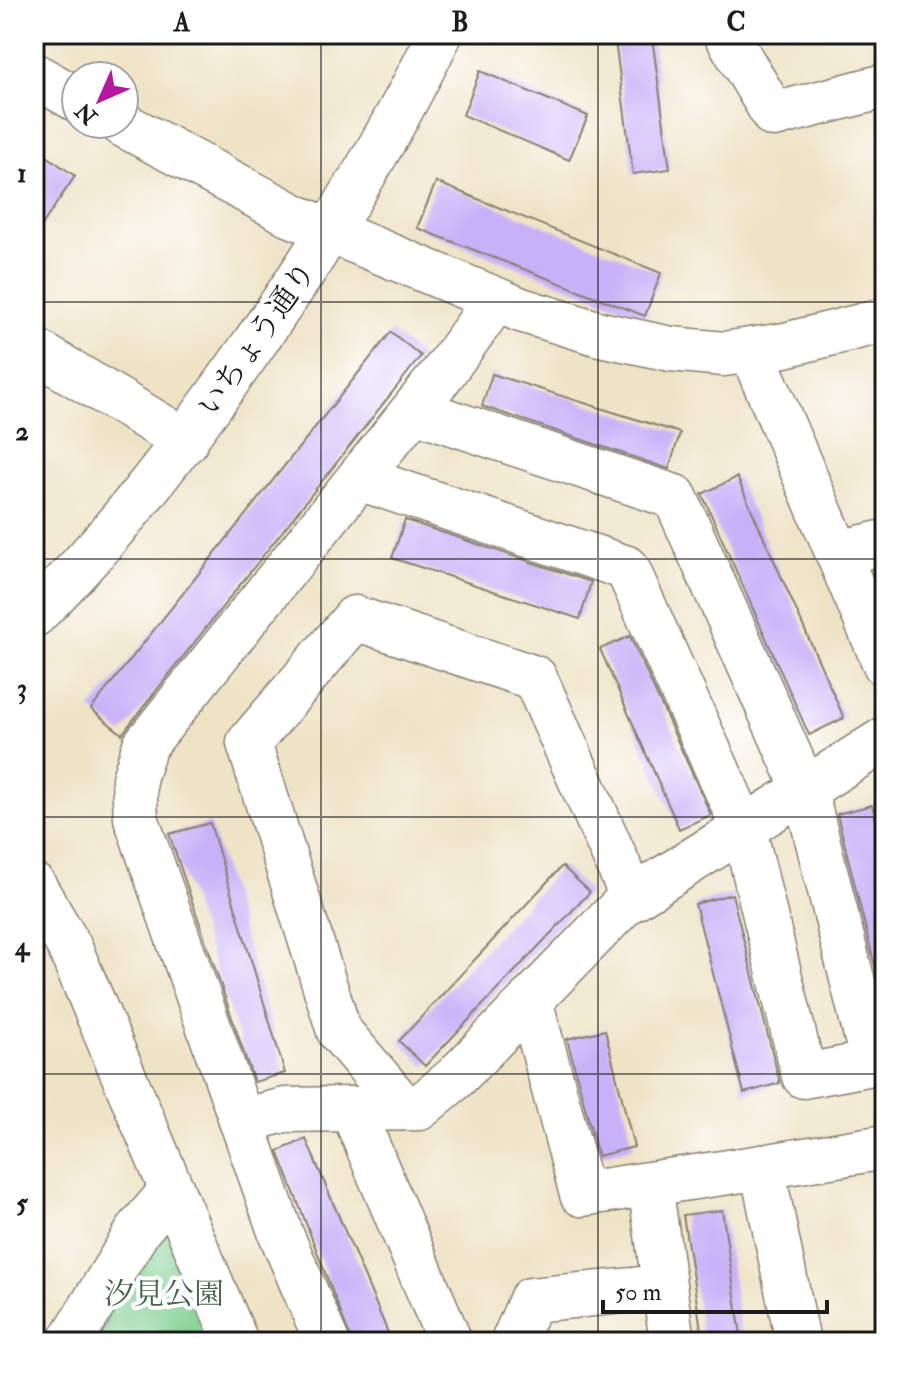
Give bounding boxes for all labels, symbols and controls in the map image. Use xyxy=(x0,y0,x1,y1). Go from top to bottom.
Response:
text: A xyxy=(173,7,191,39)
text: B xyxy=(451,7,469,39)
text: C xyxy=(726,7,746,39)
north arrow xyxy=(60,60,140,140)
text: N xyxy=(69,96,104,131)
text: 1 xyxy=(17,158,27,190)
street label: いちょう通り xyxy=(190,255,324,423)
text: 2 xyxy=(15,416,29,448)
text: 3 xyxy=(17,673,27,705)
text: 4 xyxy=(14,931,31,963)
text: 5 xyxy=(16,1188,28,1220)
scale bar xyxy=(603,1264,827,1314)
park label: 汐見公園 xyxy=(104,1276,224,1313)
text: 50 m xyxy=(615,1277,662,1308)

